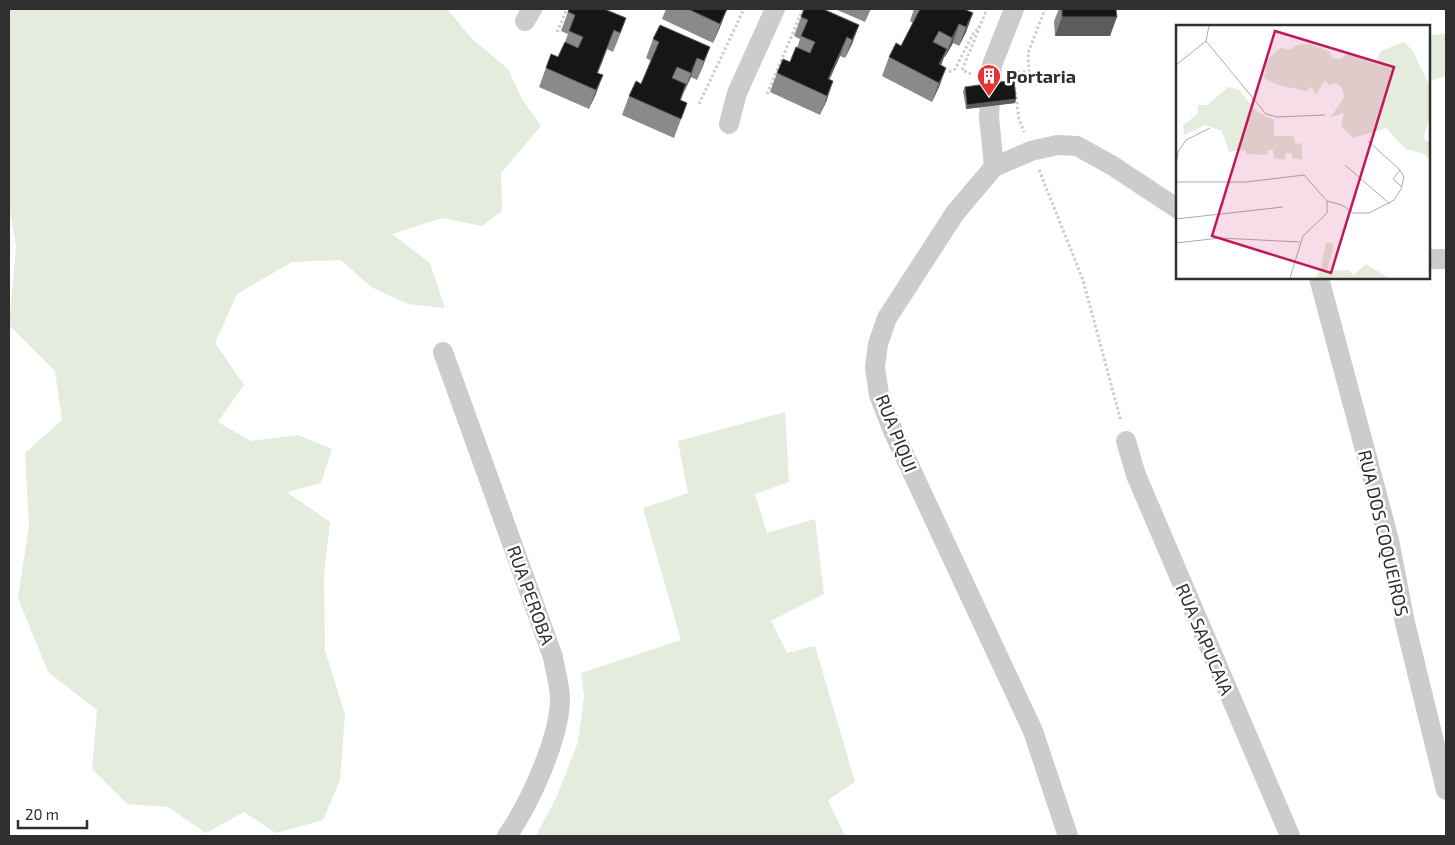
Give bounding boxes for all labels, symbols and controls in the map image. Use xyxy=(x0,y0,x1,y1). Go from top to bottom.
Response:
inset map xyxy=(1176,25,1430,279)
building icon: Portaria xyxy=(976,63,1002,97)
place label: Portaria xyxy=(1006,65,1076,87)
street label: RUA PIQUI xyxy=(871,391,923,475)
street label: RUA DOS COQUEIROS xyxy=(1354,448,1414,618)
street label: RUA PEROBA xyxy=(503,542,559,648)
street label: RUA SAPUCAIA xyxy=(1172,580,1239,699)
scale bar xyxy=(18,798,86,830)
text: 20 m xyxy=(25,805,59,823)

